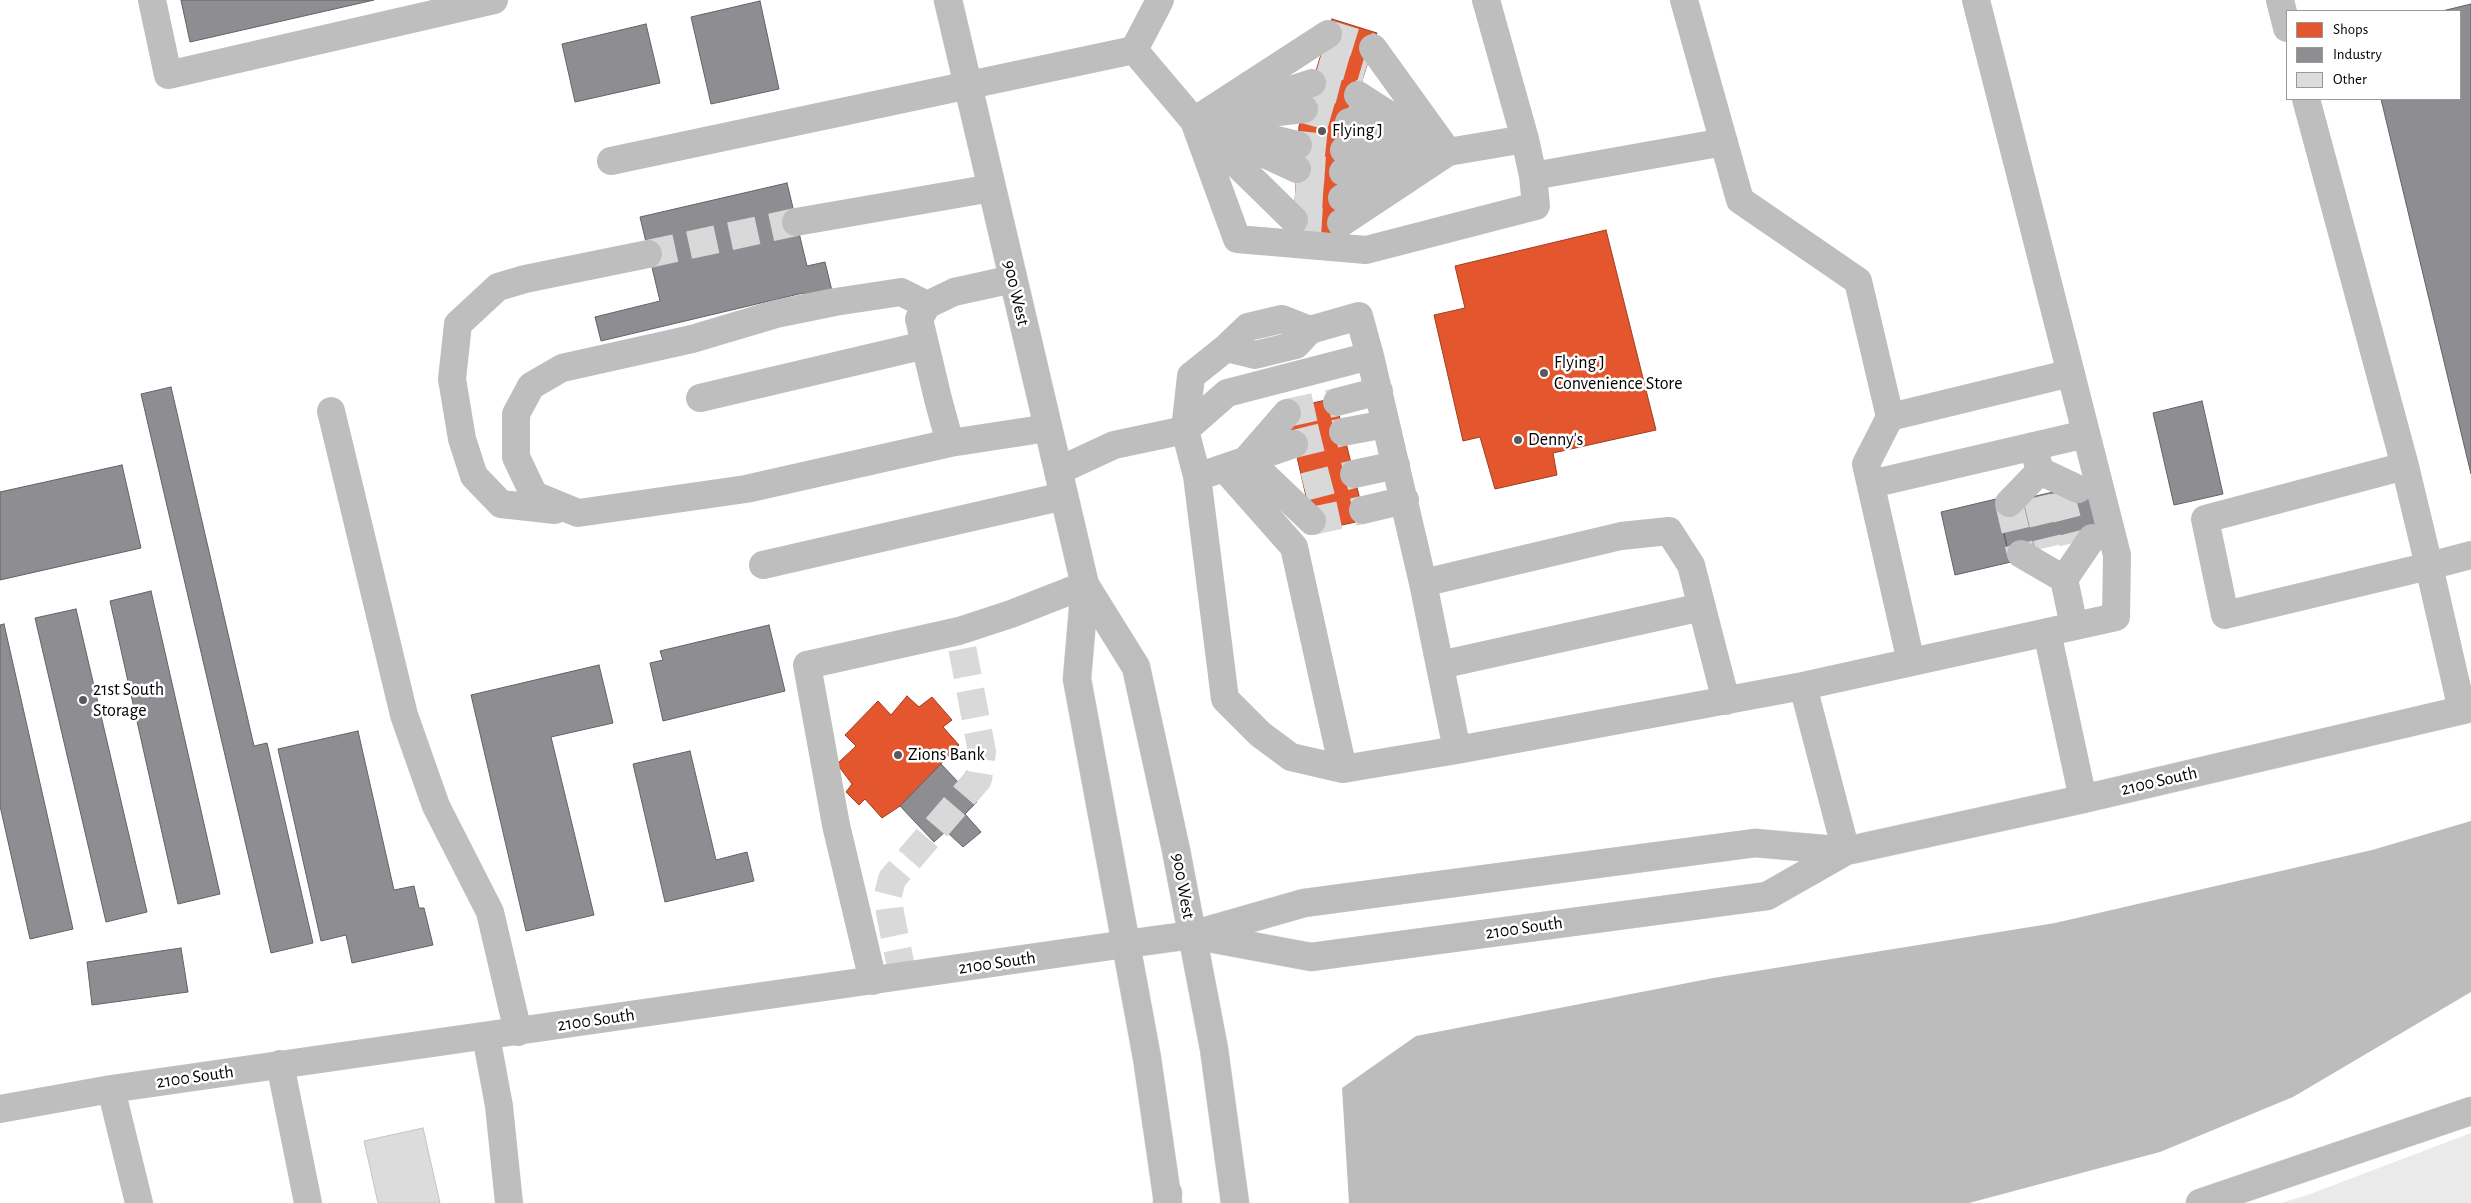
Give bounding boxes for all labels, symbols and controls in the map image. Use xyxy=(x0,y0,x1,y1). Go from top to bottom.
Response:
legend xyxy=(2286,10,2461,100)
text: Shops xyxy=(2333,22,2368,37)
text: Industry xyxy=(2333,47,2382,62)
text: Other xyxy=(2333,72,2367,87)
place label: Flying J xyxy=(1332,120,1383,142)
marker: Flying J xyxy=(1316,125,1328,137)
street label: 900 West xyxy=(998,258,1034,328)
place label: Flying J Convenience Store xyxy=(1554,352,1682,394)
marker: Flying J Convenience Store xyxy=(1538,367,1550,379)
place label: Denny's xyxy=(1528,429,1583,451)
marker: Denny's xyxy=(1512,434,1524,446)
place label: 21st South Storage xyxy=(93,679,164,722)
marker: 21st South Storage xyxy=(77,694,89,706)
place label: Zions Bank xyxy=(908,744,985,766)
marker: Zions Bank xyxy=(892,749,904,761)
street label: 2100 South xyxy=(2119,762,2199,800)
street label: 900 West xyxy=(1167,851,1199,921)
street label: 2100 South xyxy=(1484,912,1564,944)
street label: 2100 South xyxy=(957,947,1037,979)
street label: 2100 South xyxy=(556,1004,636,1036)
street label: 2100 South xyxy=(155,1061,235,1093)

